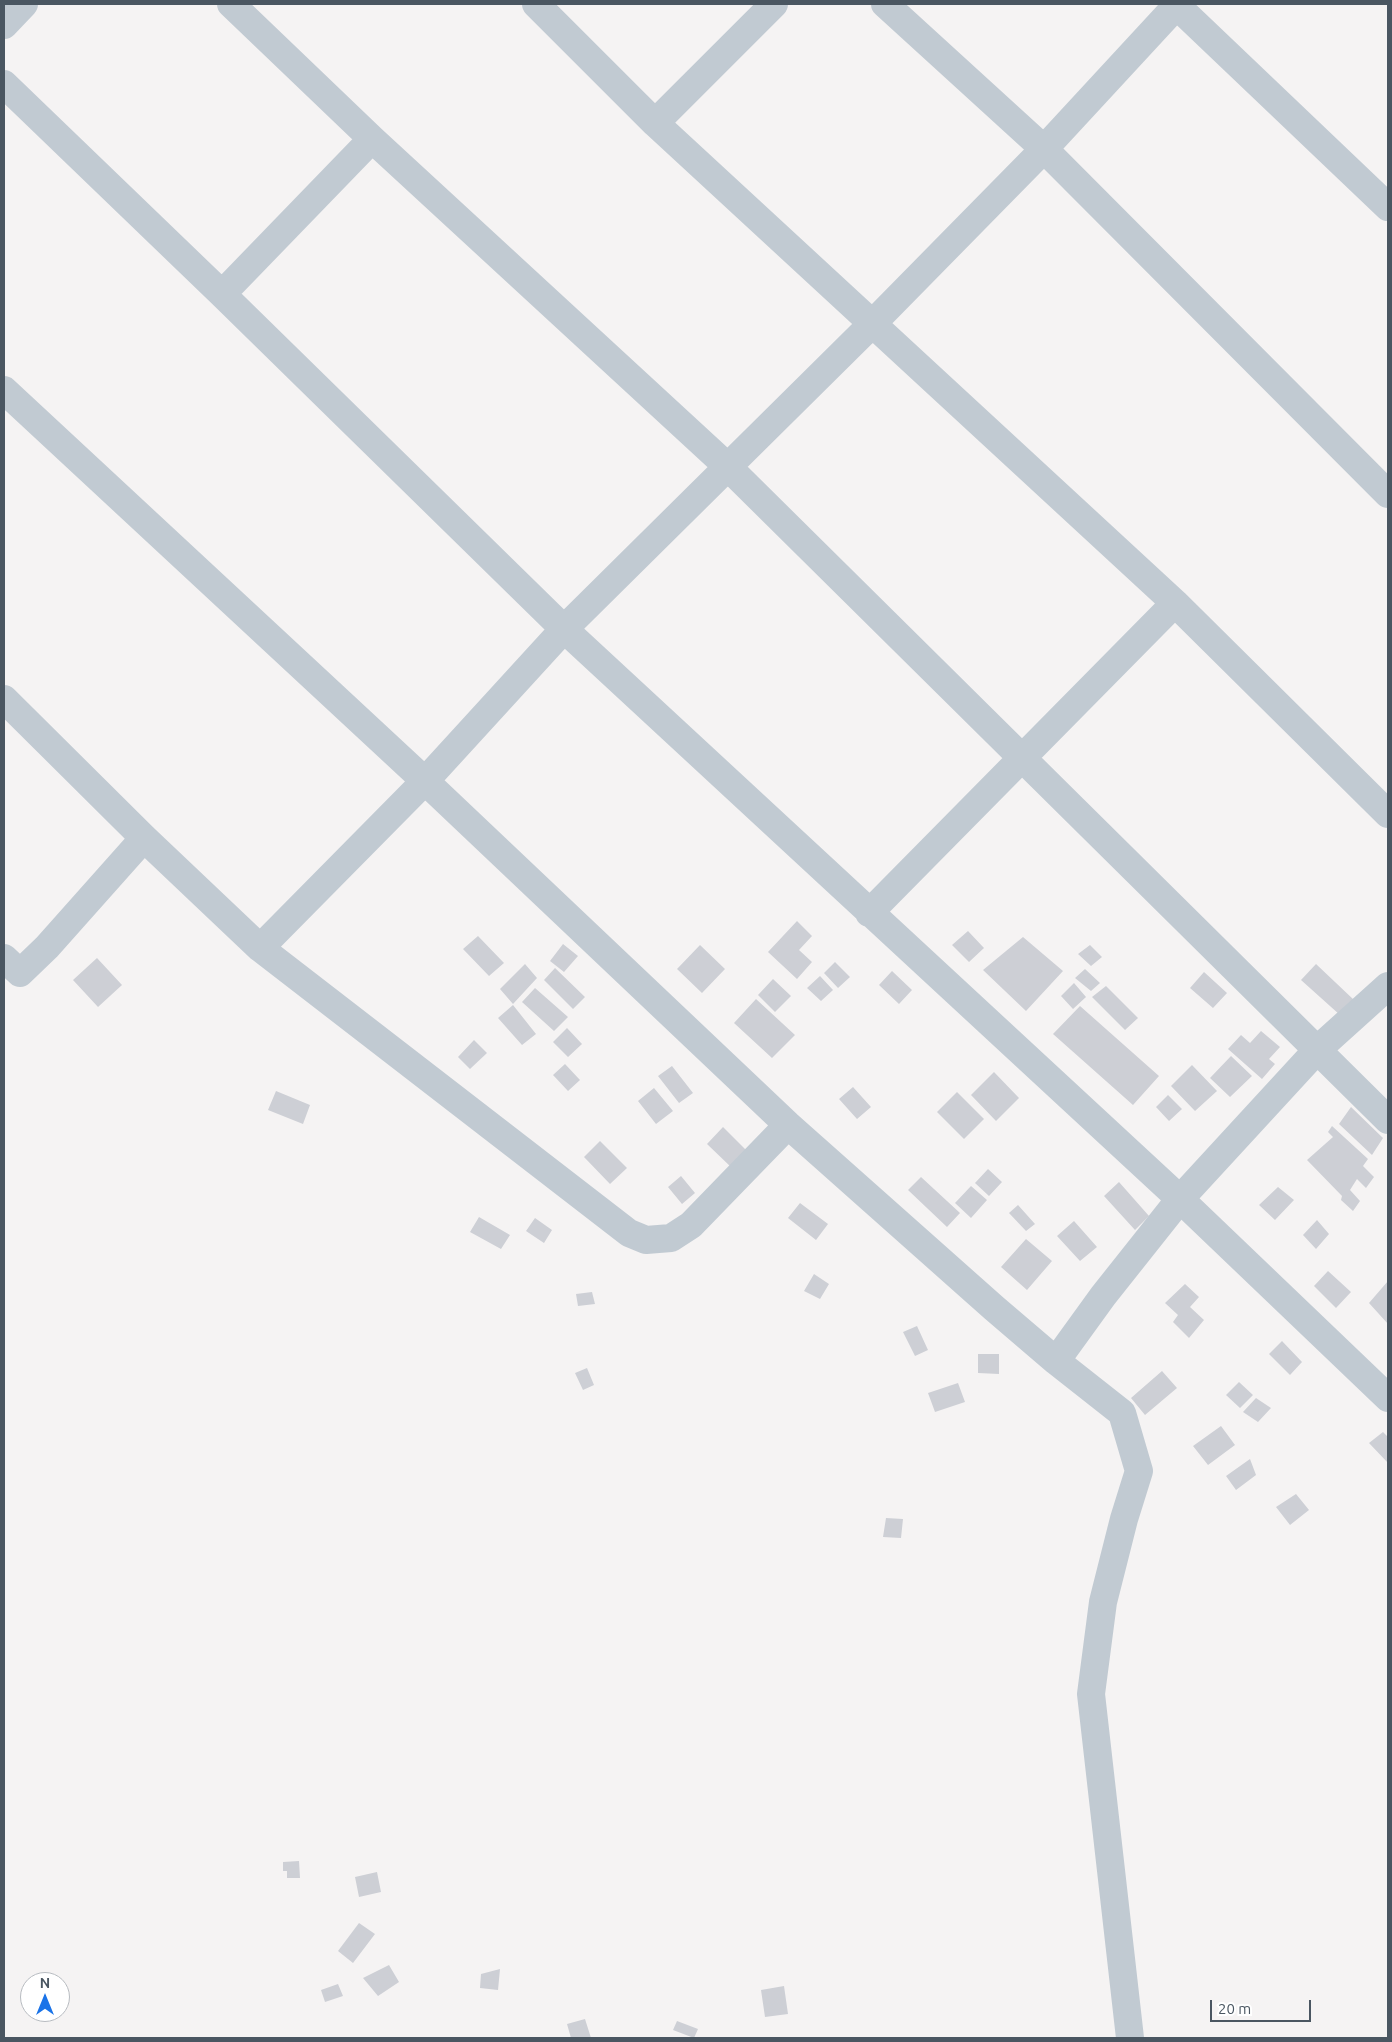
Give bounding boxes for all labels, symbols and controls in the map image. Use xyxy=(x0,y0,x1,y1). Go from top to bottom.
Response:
north arrow xyxy=(20,1972,70,2022)
text: N xyxy=(40,1975,50,1991)
scale bar xyxy=(1212,1990,1313,2022)
text: 20 m xyxy=(1218,2000,1251,2017)

